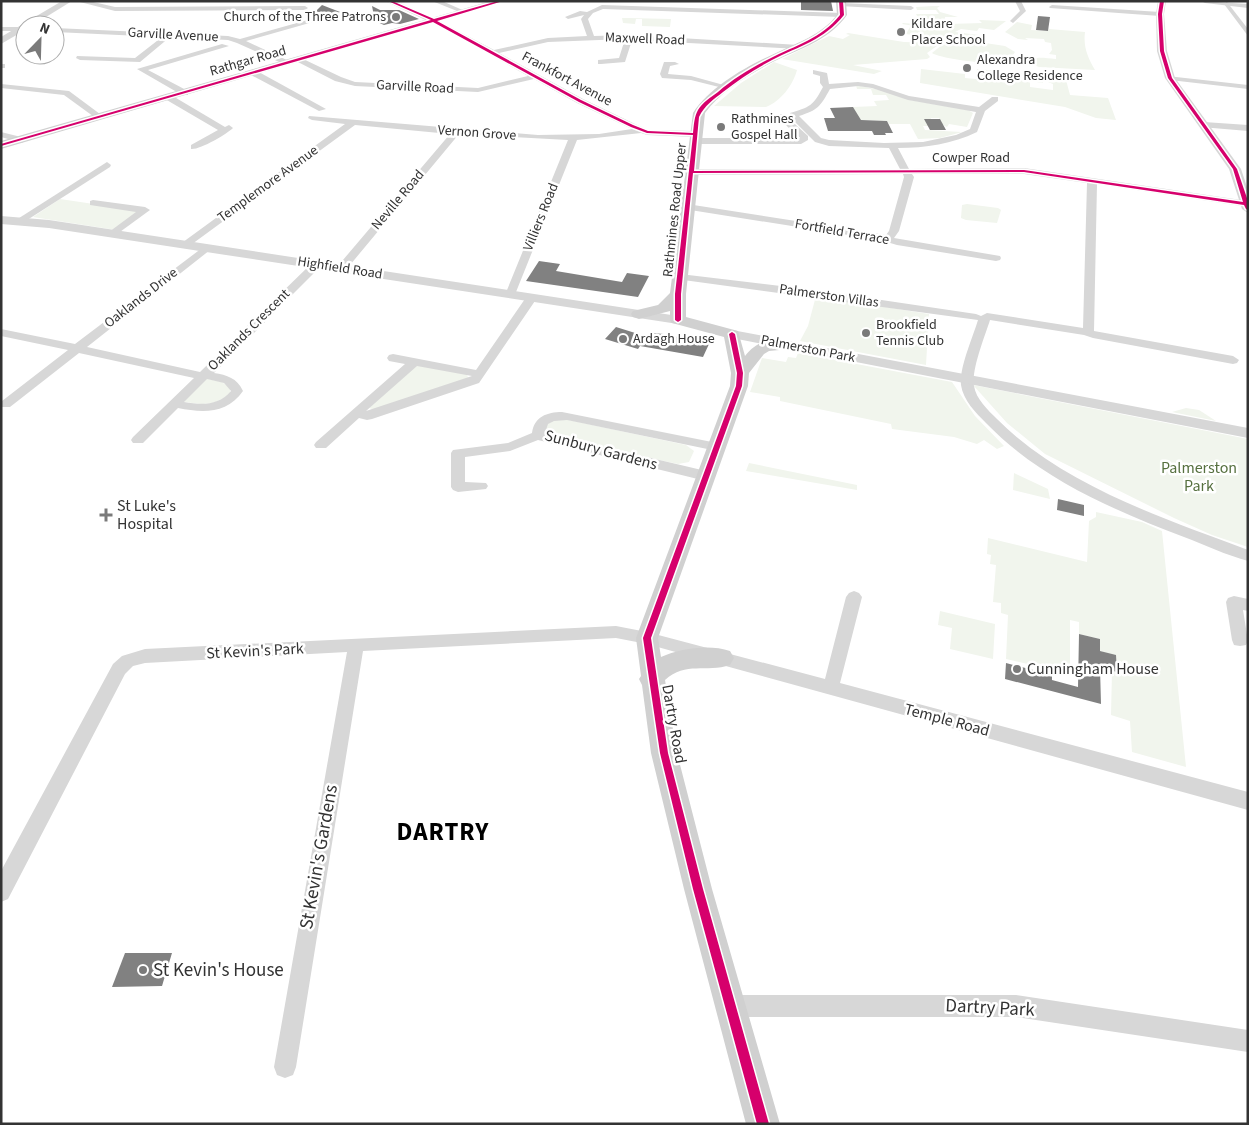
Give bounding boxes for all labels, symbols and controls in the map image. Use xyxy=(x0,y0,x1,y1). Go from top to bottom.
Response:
place label: Church of the Three Patrons xyxy=(223,7,386,27)
marker: Church of the Three Patrons xyxy=(390,11,402,23)
place label: Kildare Place School xyxy=(911,14,986,50)
north arrow xyxy=(15,15,65,65)
text: N xyxy=(36,18,53,40)
street label: Garville Avenue xyxy=(127,23,219,47)
marker: Kildare Place School xyxy=(895,26,907,38)
street label: Maxwell Road xyxy=(604,28,686,50)
street label: Rathgar Road xyxy=(207,41,289,81)
street label: Frankfort Avenue xyxy=(518,47,616,111)
place label: Alexandra College Residence xyxy=(977,50,1083,86)
marker: Alexandra College Residence xyxy=(961,62,973,74)
street label: Garville Road xyxy=(376,75,454,99)
place label: Rathmines Gospel Hall xyxy=(731,109,798,145)
street label: Vernon Grove xyxy=(437,120,517,146)
marker: Rathmines Gospel Hall xyxy=(715,121,727,133)
street label: Templemore Avenue xyxy=(213,141,323,227)
street label: Rathmines Road Upper xyxy=(658,142,692,278)
street label: Cowper Road xyxy=(932,148,1010,168)
street label: Neville Road xyxy=(367,166,429,234)
street label: Villiers Road xyxy=(518,180,564,254)
street label: Fortfield Terrace xyxy=(793,214,891,250)
street label: Highfield Road xyxy=(296,251,384,285)
street label: Oaklands Drive xyxy=(100,263,182,333)
street label: Palmerston Villas xyxy=(778,279,880,313)
street label: Oaklands Crescent xyxy=(203,284,295,376)
place label: Brookfield Tennis Club xyxy=(876,315,944,351)
marker: Brookfield Tennis Club xyxy=(860,327,872,339)
place label: Ardagh House xyxy=(633,329,715,349)
street label: Palmerston Park xyxy=(759,330,857,368)
marker: Ardagh House xyxy=(617,333,629,345)
street label: Sunbury Gardens xyxy=(542,424,660,476)
park label: Palmerston Park xyxy=(1161,457,1237,497)
place label: St Luke's Hospital xyxy=(117,495,176,535)
marker: St Luke's Hospital xyxy=(99,508,113,522)
street label: St Kevin's Park xyxy=(206,637,304,665)
place label: Cunningham House xyxy=(1027,658,1159,680)
marker: Cunningham House xyxy=(1011,663,1023,675)
street label: Dartry Road xyxy=(656,683,692,765)
street label: Temple Road xyxy=(902,698,992,742)
street label: St Kevin's Gardens xyxy=(293,783,345,931)
district label: DARTRY xyxy=(397,814,489,850)
place label: St Kevin's House xyxy=(153,957,284,984)
marker: St Kevin's House xyxy=(137,964,149,976)
street label: Dartry Park xyxy=(945,992,1036,1024)

